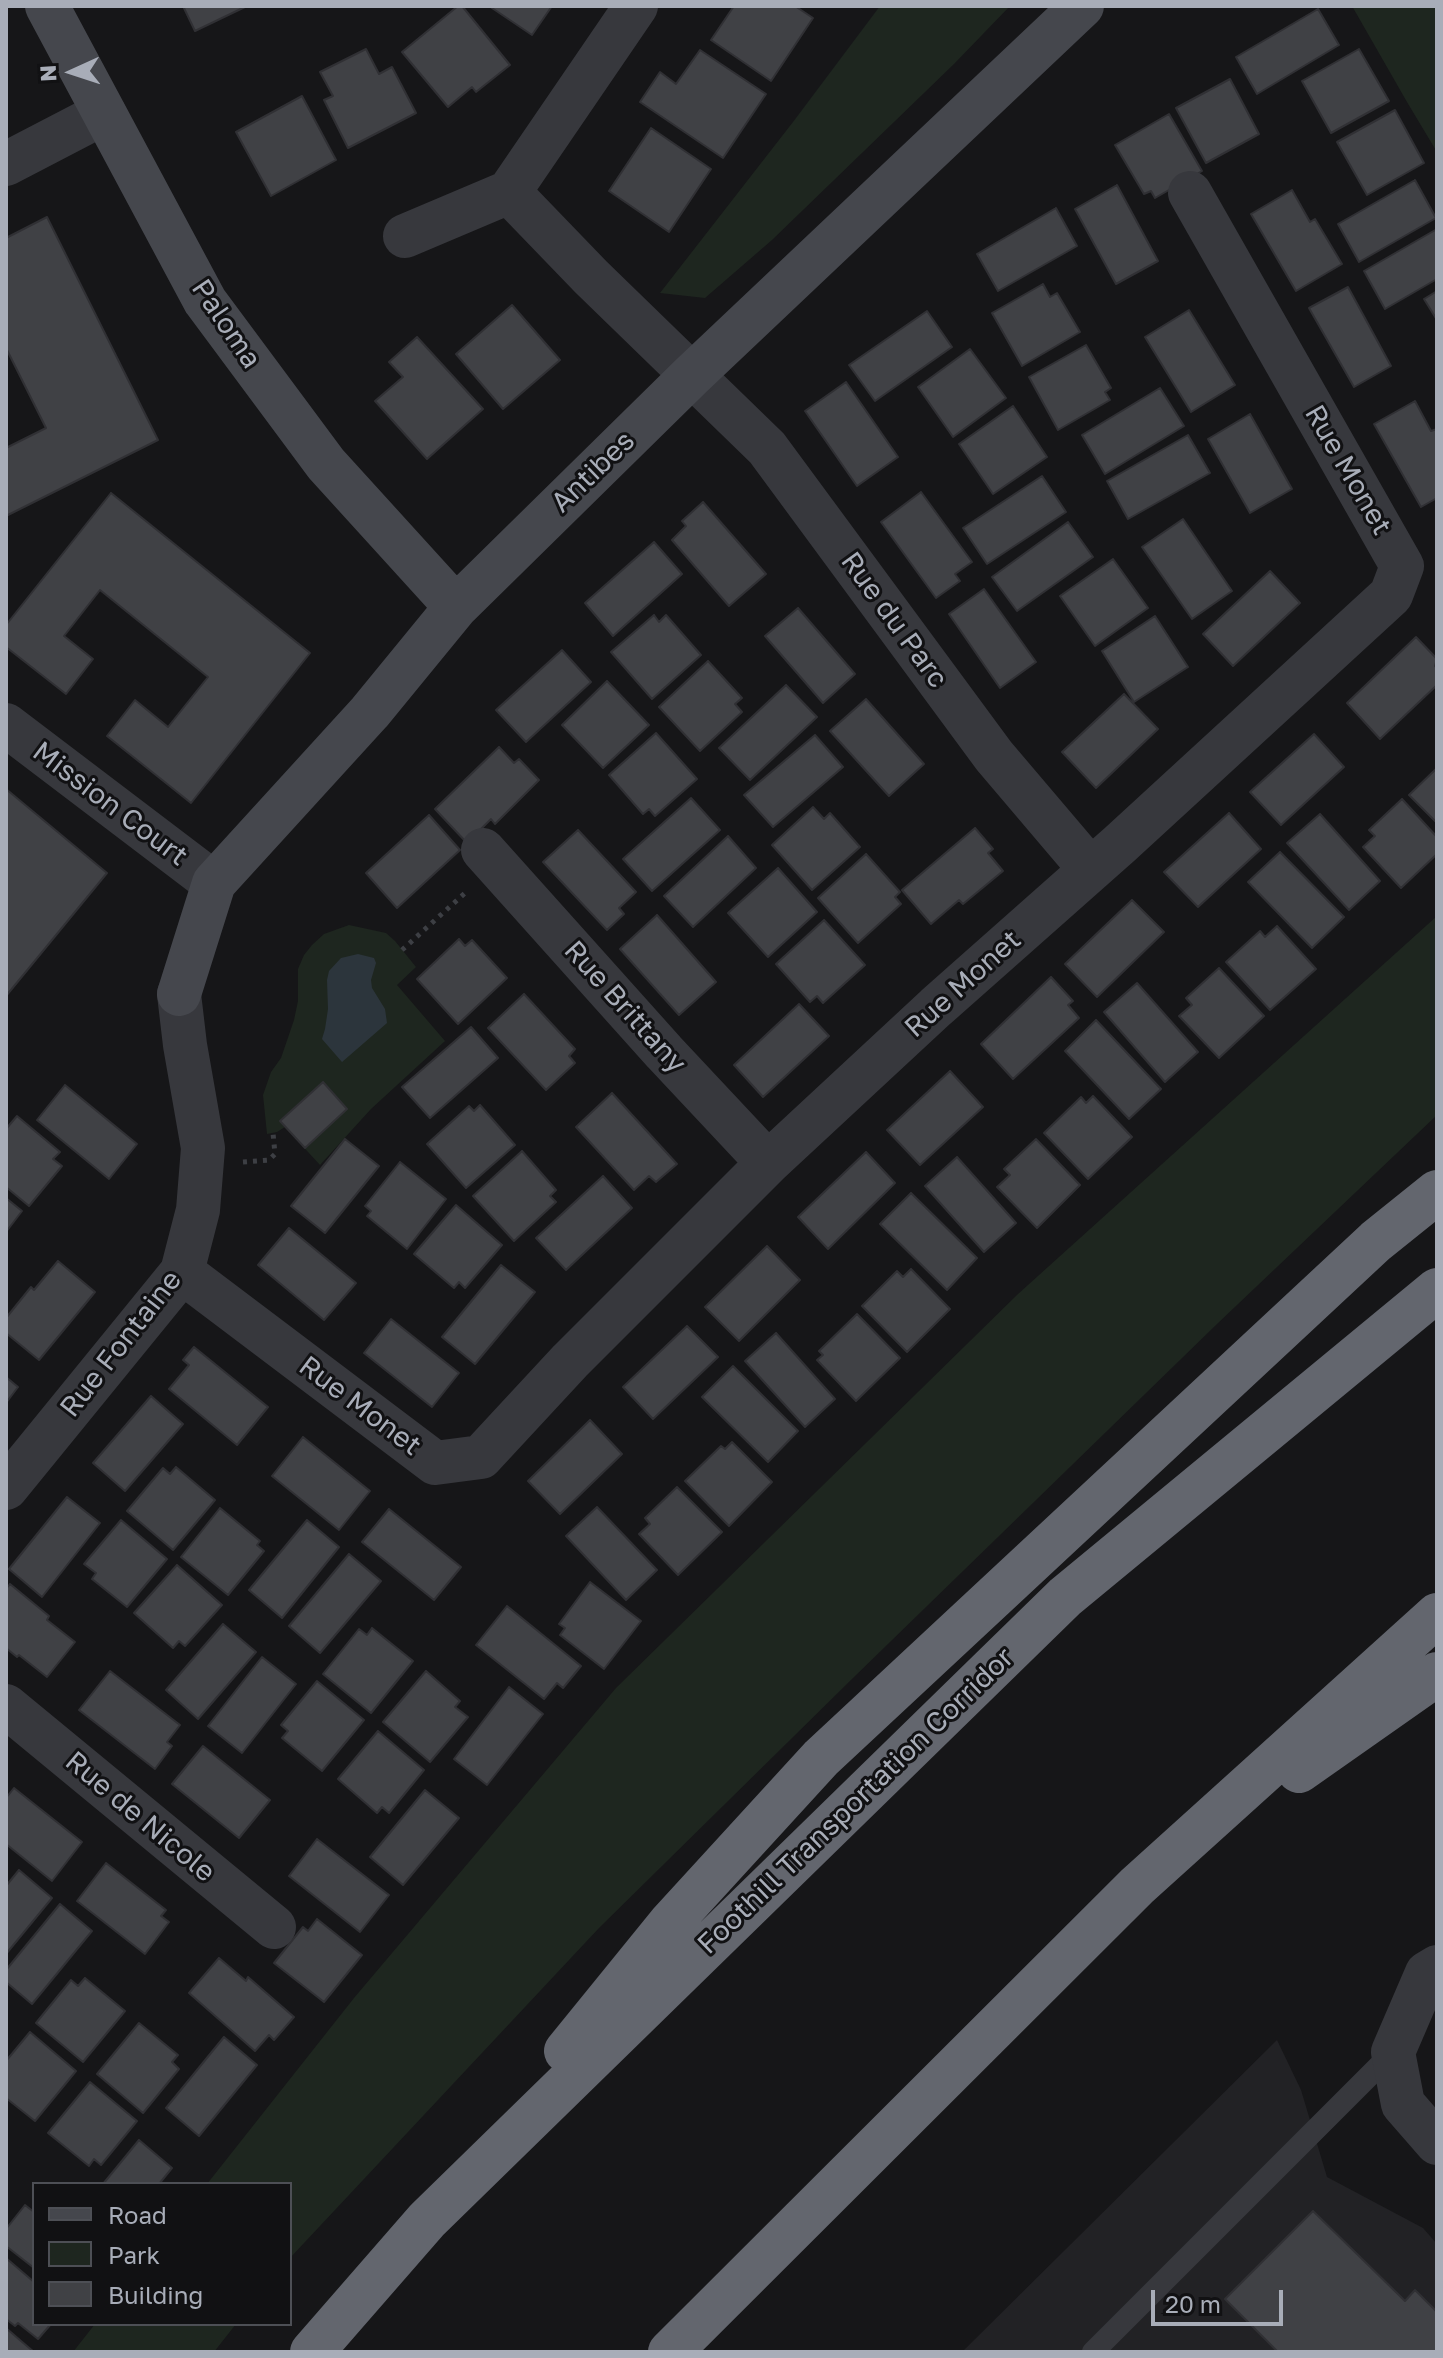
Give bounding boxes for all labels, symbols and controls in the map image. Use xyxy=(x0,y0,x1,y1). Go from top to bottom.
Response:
north arrow xyxy=(32,32,112,112)
text: N xyxy=(34,64,61,82)
street label: Paloma xyxy=(184,273,268,375)
street label: Rue Monet xyxy=(1297,399,1399,541)
street label: Antibes xyxy=(544,424,642,520)
street label: Rue du Parc xyxy=(834,546,954,694)
street label: Mission Court xyxy=(26,735,194,873)
street label: Rue Monet xyxy=(898,923,1028,1045)
street label: Rue Brittany xyxy=(557,934,693,1080)
street label: Rue Fontaine xyxy=(53,1264,189,1424)
street label: Rue Monet xyxy=(292,1349,428,1463)
street label: Foothill Transportation Corridor xyxy=(691,1641,1021,1961)
street label: Rue de Nicole xyxy=(58,1745,222,1889)
legend xyxy=(32,2182,292,2326)
text: Road xyxy=(108,2200,167,2229)
text: Park xyxy=(108,2240,160,2269)
scale bar xyxy=(1155,2274,1287,2324)
text: Building xyxy=(108,2280,203,2309)
text: 20 m xyxy=(1165,2289,1221,2318)

